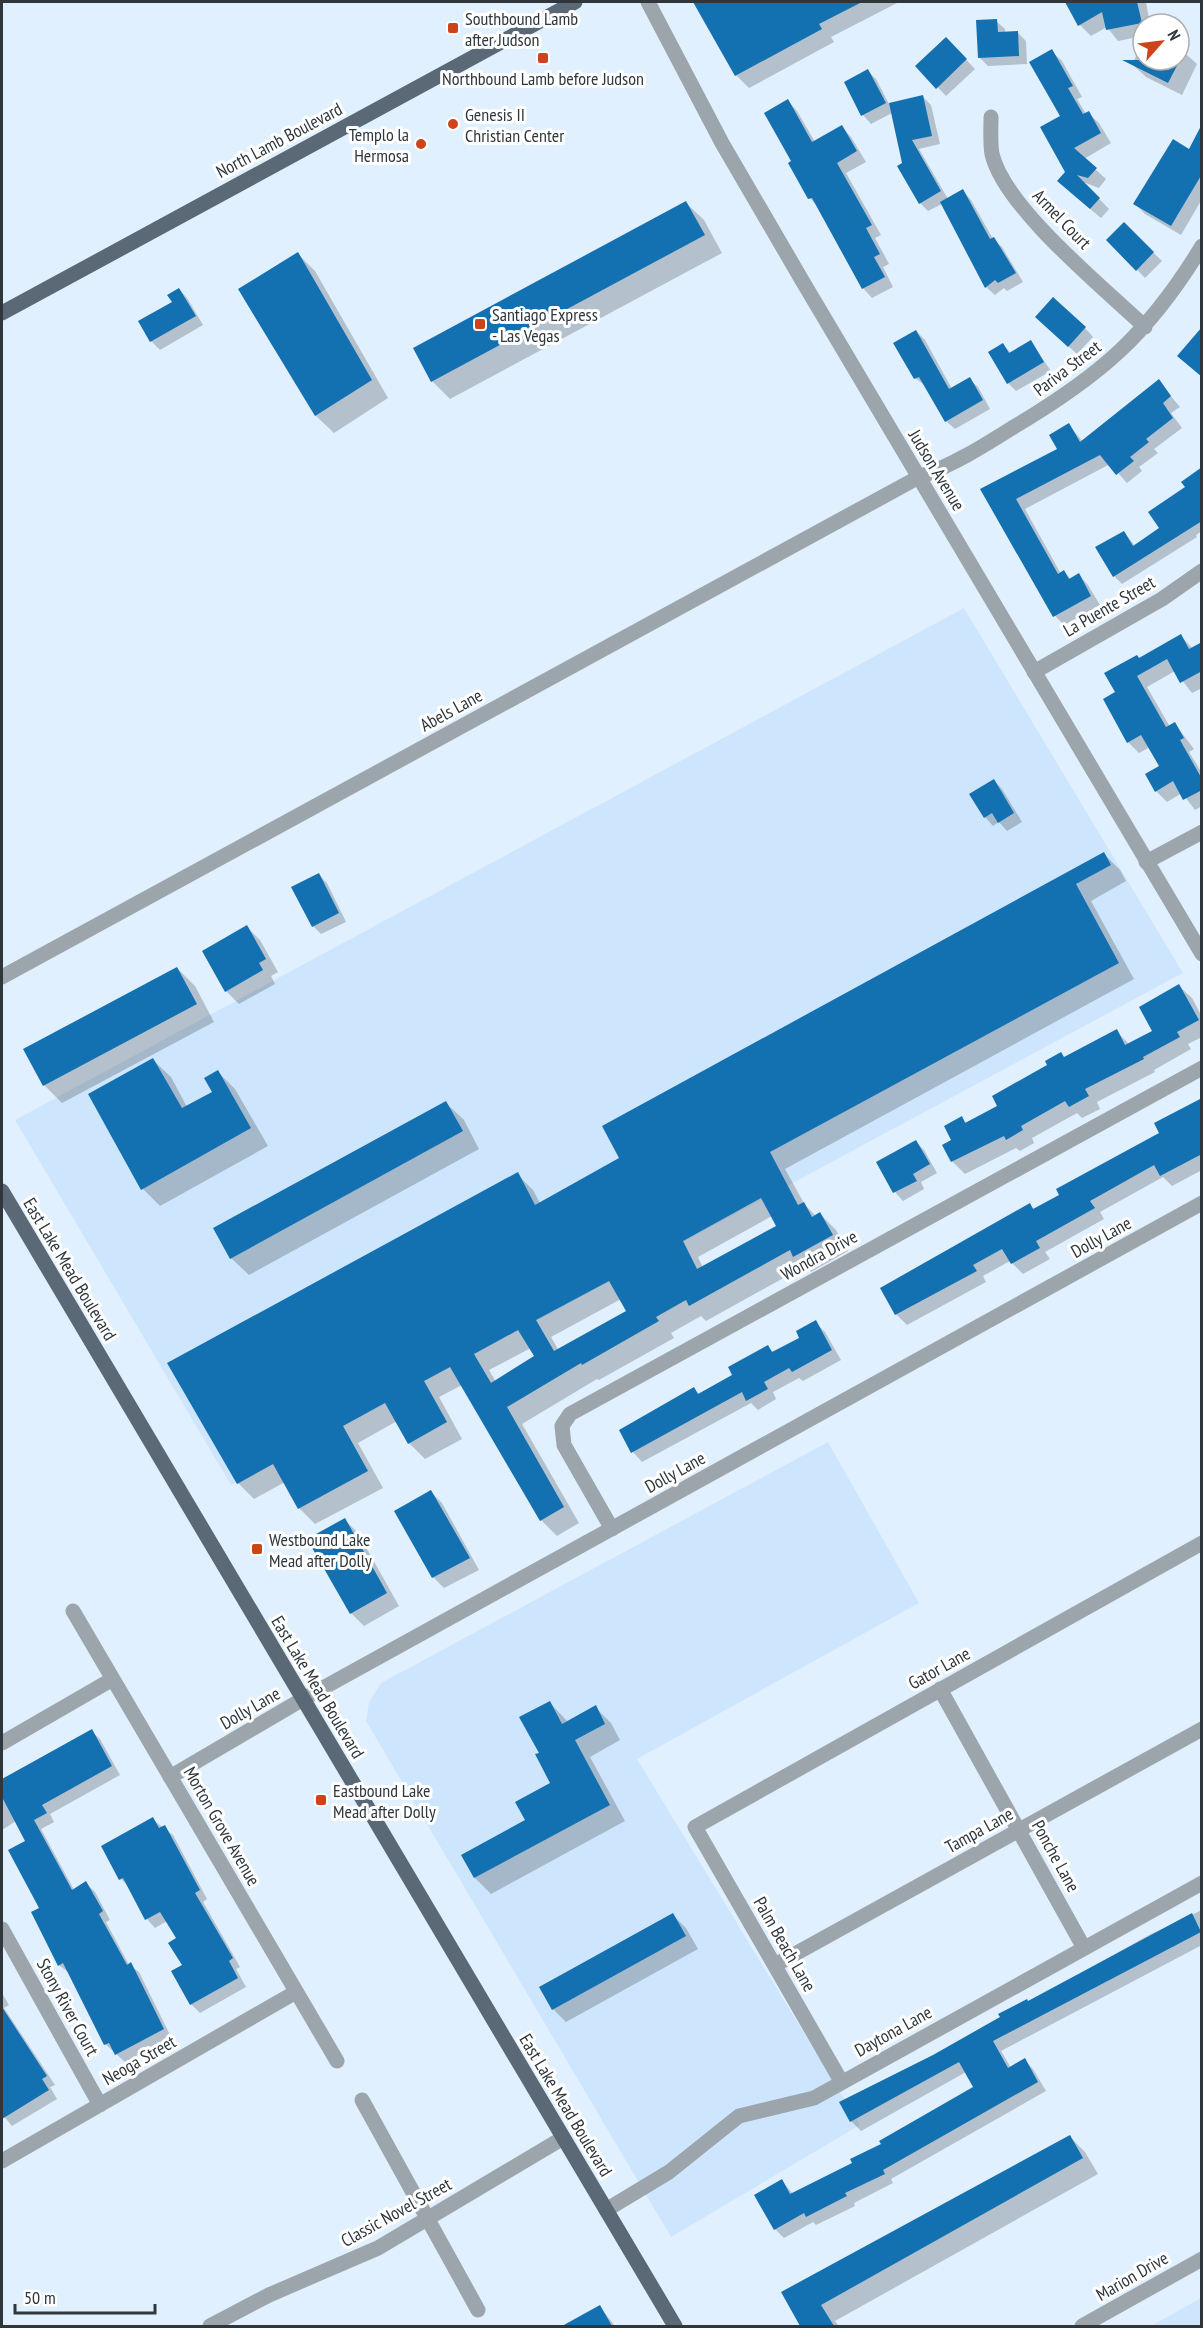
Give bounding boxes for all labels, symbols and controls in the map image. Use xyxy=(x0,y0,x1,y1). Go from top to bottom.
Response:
place label: Southbound Lamb after Judson xyxy=(465,7,578,51)
north arrow xyxy=(1131,12,1191,72)
marker: Southbound Lamb after Judson xyxy=(446,21,460,35)
text: N xyxy=(1163,26,1185,43)
marker: Northbound Lamb before Judson xyxy=(536,51,550,65)
place label: Northbound Lamb before Judson xyxy=(442,67,644,90)
street label: North Lamb Boulevard xyxy=(212,97,346,183)
place label: Genesis II Christian Center xyxy=(465,103,564,147)
marker: Genesis II Christian Center xyxy=(446,117,460,131)
place label: Templo la Hermosa xyxy=(349,123,409,167)
marker: Templo la Hermosa xyxy=(414,137,428,151)
street label: Armel Court xyxy=(1028,184,1096,254)
place label: Santiago Express - Las Vegas xyxy=(492,303,598,347)
marker: Santiago Express - Las Vegas xyxy=(473,317,487,331)
street label: Pariva Street xyxy=(1029,335,1105,401)
street label: Judson Avenue xyxy=(903,424,970,515)
street label: La Puente Street xyxy=(1059,570,1159,642)
street label: Abels Lane xyxy=(416,684,486,736)
street label: East Lake Mead Boulevard xyxy=(18,1194,122,1344)
street label: Dolly Lane xyxy=(1067,1211,1135,1263)
street label: Wondra Drive xyxy=(777,1225,861,1285)
street label: Dolly Lane xyxy=(641,1446,709,1498)
place label: Westbound Lake Mead after Dolly xyxy=(269,1528,372,1572)
marker: Westbound Lake Mead after Dolly xyxy=(250,1542,264,1556)
street label: East Lake Mead Boulevard xyxy=(266,1612,370,1762)
street label: Gator Lane xyxy=(904,1642,974,1694)
street label: Dolly Lane xyxy=(216,1682,284,1734)
street label: Morton Grove Avenue xyxy=(179,1762,265,1890)
place label: Eastbound Lake Mead after Dolly xyxy=(333,1779,436,1823)
marker: Eastbound Lake Mead after Dolly xyxy=(314,1793,328,1807)
street label: Tampa Lane xyxy=(941,1802,1017,1858)
street label: Ponche Lane xyxy=(1027,1816,1085,1896)
street label: Palm Beach Lane xyxy=(749,1893,821,1995)
street label: Stony River Court xyxy=(32,1954,104,2060)
street label: Daytona Lane xyxy=(850,2000,936,2062)
street label: Neoga Street xyxy=(98,2030,180,2090)
street label: East Lake Mead Boulevard xyxy=(514,2030,618,2180)
street label: Classic Novel Street xyxy=(337,2172,455,2252)
street label: Marion Drive xyxy=(1092,2246,1172,2306)
scale bar xyxy=(15,2277,154,2315)
text: 50 m xyxy=(24,2286,56,2309)

